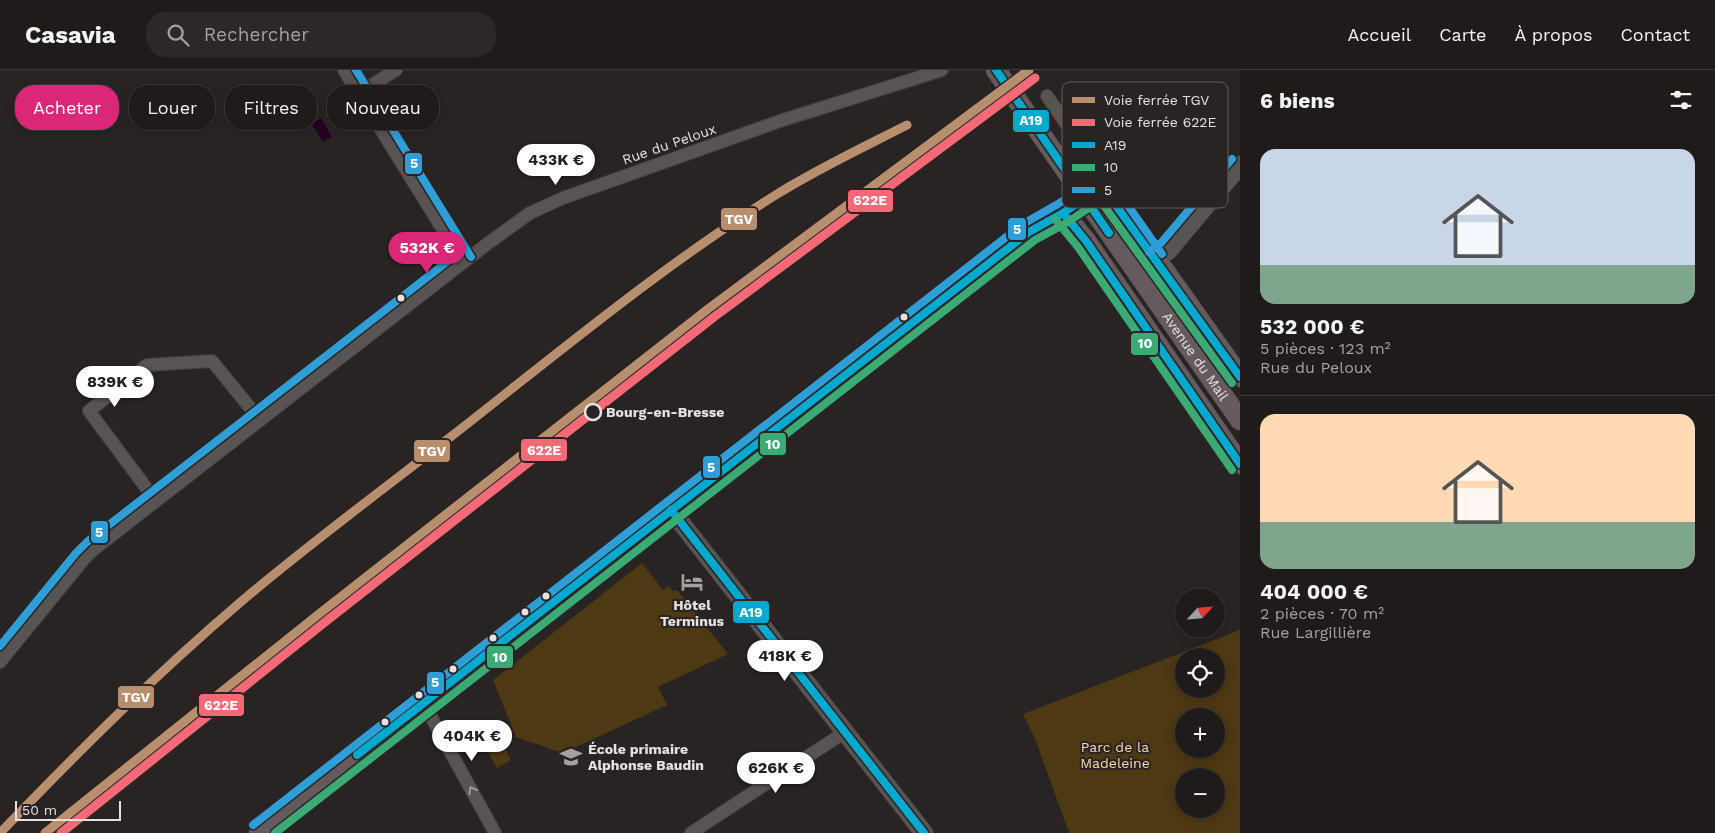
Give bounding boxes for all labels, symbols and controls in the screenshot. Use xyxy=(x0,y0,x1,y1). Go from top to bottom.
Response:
search box xyxy=(146,12,496,57)
text: Casavia xyxy=(25,21,116,49)
icon: search xyxy=(164,21,192,49)
text: Rechercher xyxy=(204,23,309,46)
text: Accueil xyxy=(1348,24,1411,45)
text: Carte xyxy=(1439,24,1486,45)
text: À propos xyxy=(1514,24,1592,45)
text: Contact xyxy=(1620,24,1690,45)
legend xyxy=(1062,82,1228,208)
chip: Acheter xyxy=(15,85,119,130)
chip: Louer xyxy=(129,85,215,130)
chip: Filtres xyxy=(225,85,317,130)
chip: Nouveau xyxy=(327,85,439,130)
icon: filters xyxy=(1667,86,1695,114)
text: 6 biens xyxy=(1260,88,1335,113)
text: Voie ferrée TGV xyxy=(1104,92,1209,108)
line badge: A19 xyxy=(1012,109,1050,133)
text: A19 xyxy=(1019,112,1043,128)
text: Voie ferrée 622E xyxy=(1104,114,1216,130)
street label: Rue du Peloux xyxy=(620,120,718,168)
text: A19 xyxy=(1104,137,1126,153)
pin: 433K € xyxy=(515,144,597,186)
text: 433K € xyxy=(528,150,584,169)
line badge: 5 xyxy=(404,152,423,175)
text: 5 xyxy=(410,155,418,171)
text: 10 xyxy=(1104,159,1118,175)
icon: home xyxy=(1433,181,1523,271)
text: 5 xyxy=(1104,182,1112,198)
line badge: 622E xyxy=(847,189,894,213)
text: 622E xyxy=(853,192,887,208)
line badge: TGV xyxy=(720,207,758,231)
text: TGV xyxy=(725,211,754,227)
line badge: 5 xyxy=(1007,217,1027,241)
text: 5 xyxy=(1013,221,1021,237)
pin: 532K € xyxy=(386,232,468,274)
text: 532K € xyxy=(399,238,455,257)
unlabelled marker xyxy=(396,293,406,303)
street label: Avenue du Mail xyxy=(1159,309,1232,404)
unlabelled marker xyxy=(899,312,909,322)
text: 532 000 € xyxy=(1260,314,1365,339)
line badge: 10 xyxy=(1130,332,1159,356)
text: 10 xyxy=(1137,335,1153,351)
text: 5 pièces · 123 m² xyxy=(1260,339,1391,358)
text: Rue du Peloux xyxy=(1260,358,1372,377)
pin: 839K € xyxy=(74,366,156,408)
text: 839K € xyxy=(87,372,143,391)
marker: Bourg-en-Bresse xyxy=(584,403,602,421)
place label: Bourg-en-Bresse xyxy=(606,404,724,420)
line badge: 10 xyxy=(759,432,787,456)
text: 10 xyxy=(765,436,781,452)
line badge: 622E xyxy=(520,438,568,462)
line badge: TGV xyxy=(413,439,451,463)
text: 622E xyxy=(527,442,561,458)
text: TGV xyxy=(418,443,447,459)
icon: home xyxy=(1433,447,1523,537)
line badge: 5 xyxy=(702,455,721,479)
text: 5 xyxy=(707,459,715,475)
line badge: 5 xyxy=(90,520,109,544)
text: 5 xyxy=(95,524,103,540)
hotel icon: Hôtel Terminus xyxy=(679,569,705,595)
text: 404 000 € xyxy=(1260,579,1368,604)
north arrow xyxy=(1175,588,1225,638)
map controls xyxy=(1175,588,1225,818)
unlabelled marker xyxy=(541,591,551,601)
place label: Hôtel Terminus xyxy=(660,597,725,629)
line badge: A19 xyxy=(732,600,770,624)
text: A19 xyxy=(739,604,763,620)
text: 2 pièces · 70 m² xyxy=(1260,604,1384,623)
unlabelled marker xyxy=(520,607,530,617)
text: Rue Largillière xyxy=(1260,623,1371,642)
unlabelled marker xyxy=(488,633,498,643)
pin: 418K € xyxy=(744,640,826,682)
line badge: 10 xyxy=(486,645,514,669)
text: 418K € xyxy=(758,646,812,665)
button: locate xyxy=(1175,648,1225,698)
text: 10 xyxy=(492,649,508,665)
unlabelled marker xyxy=(448,664,458,674)
line badge: 5 xyxy=(426,671,445,695)
text: 5 xyxy=(431,674,439,690)
line badge: TGV xyxy=(117,685,155,709)
text: TGV xyxy=(122,689,151,705)
unlabelled marker xyxy=(414,690,424,700)
line badge: 622E xyxy=(198,693,245,717)
text: 622E xyxy=(204,697,238,713)
button: + xyxy=(1175,708,1225,758)
unlabelled marker xyxy=(380,717,390,727)
pin: 404K € xyxy=(431,720,513,762)
text: 404K € xyxy=(443,726,501,745)
park label: Parc de la Madeleine xyxy=(1080,739,1150,771)
place label: École primaire Alphonse Baudin xyxy=(588,741,704,773)
school or university icon: École primaire Alphonse Baudin xyxy=(558,744,584,770)
pin: 626K € xyxy=(735,752,817,794)
text: 626K € xyxy=(748,758,804,777)
button: − xyxy=(1175,768,1225,818)
one-way arrow xyxy=(468,787,478,796)
scale bar xyxy=(15,798,121,821)
text: 50 m xyxy=(22,802,57,818)

